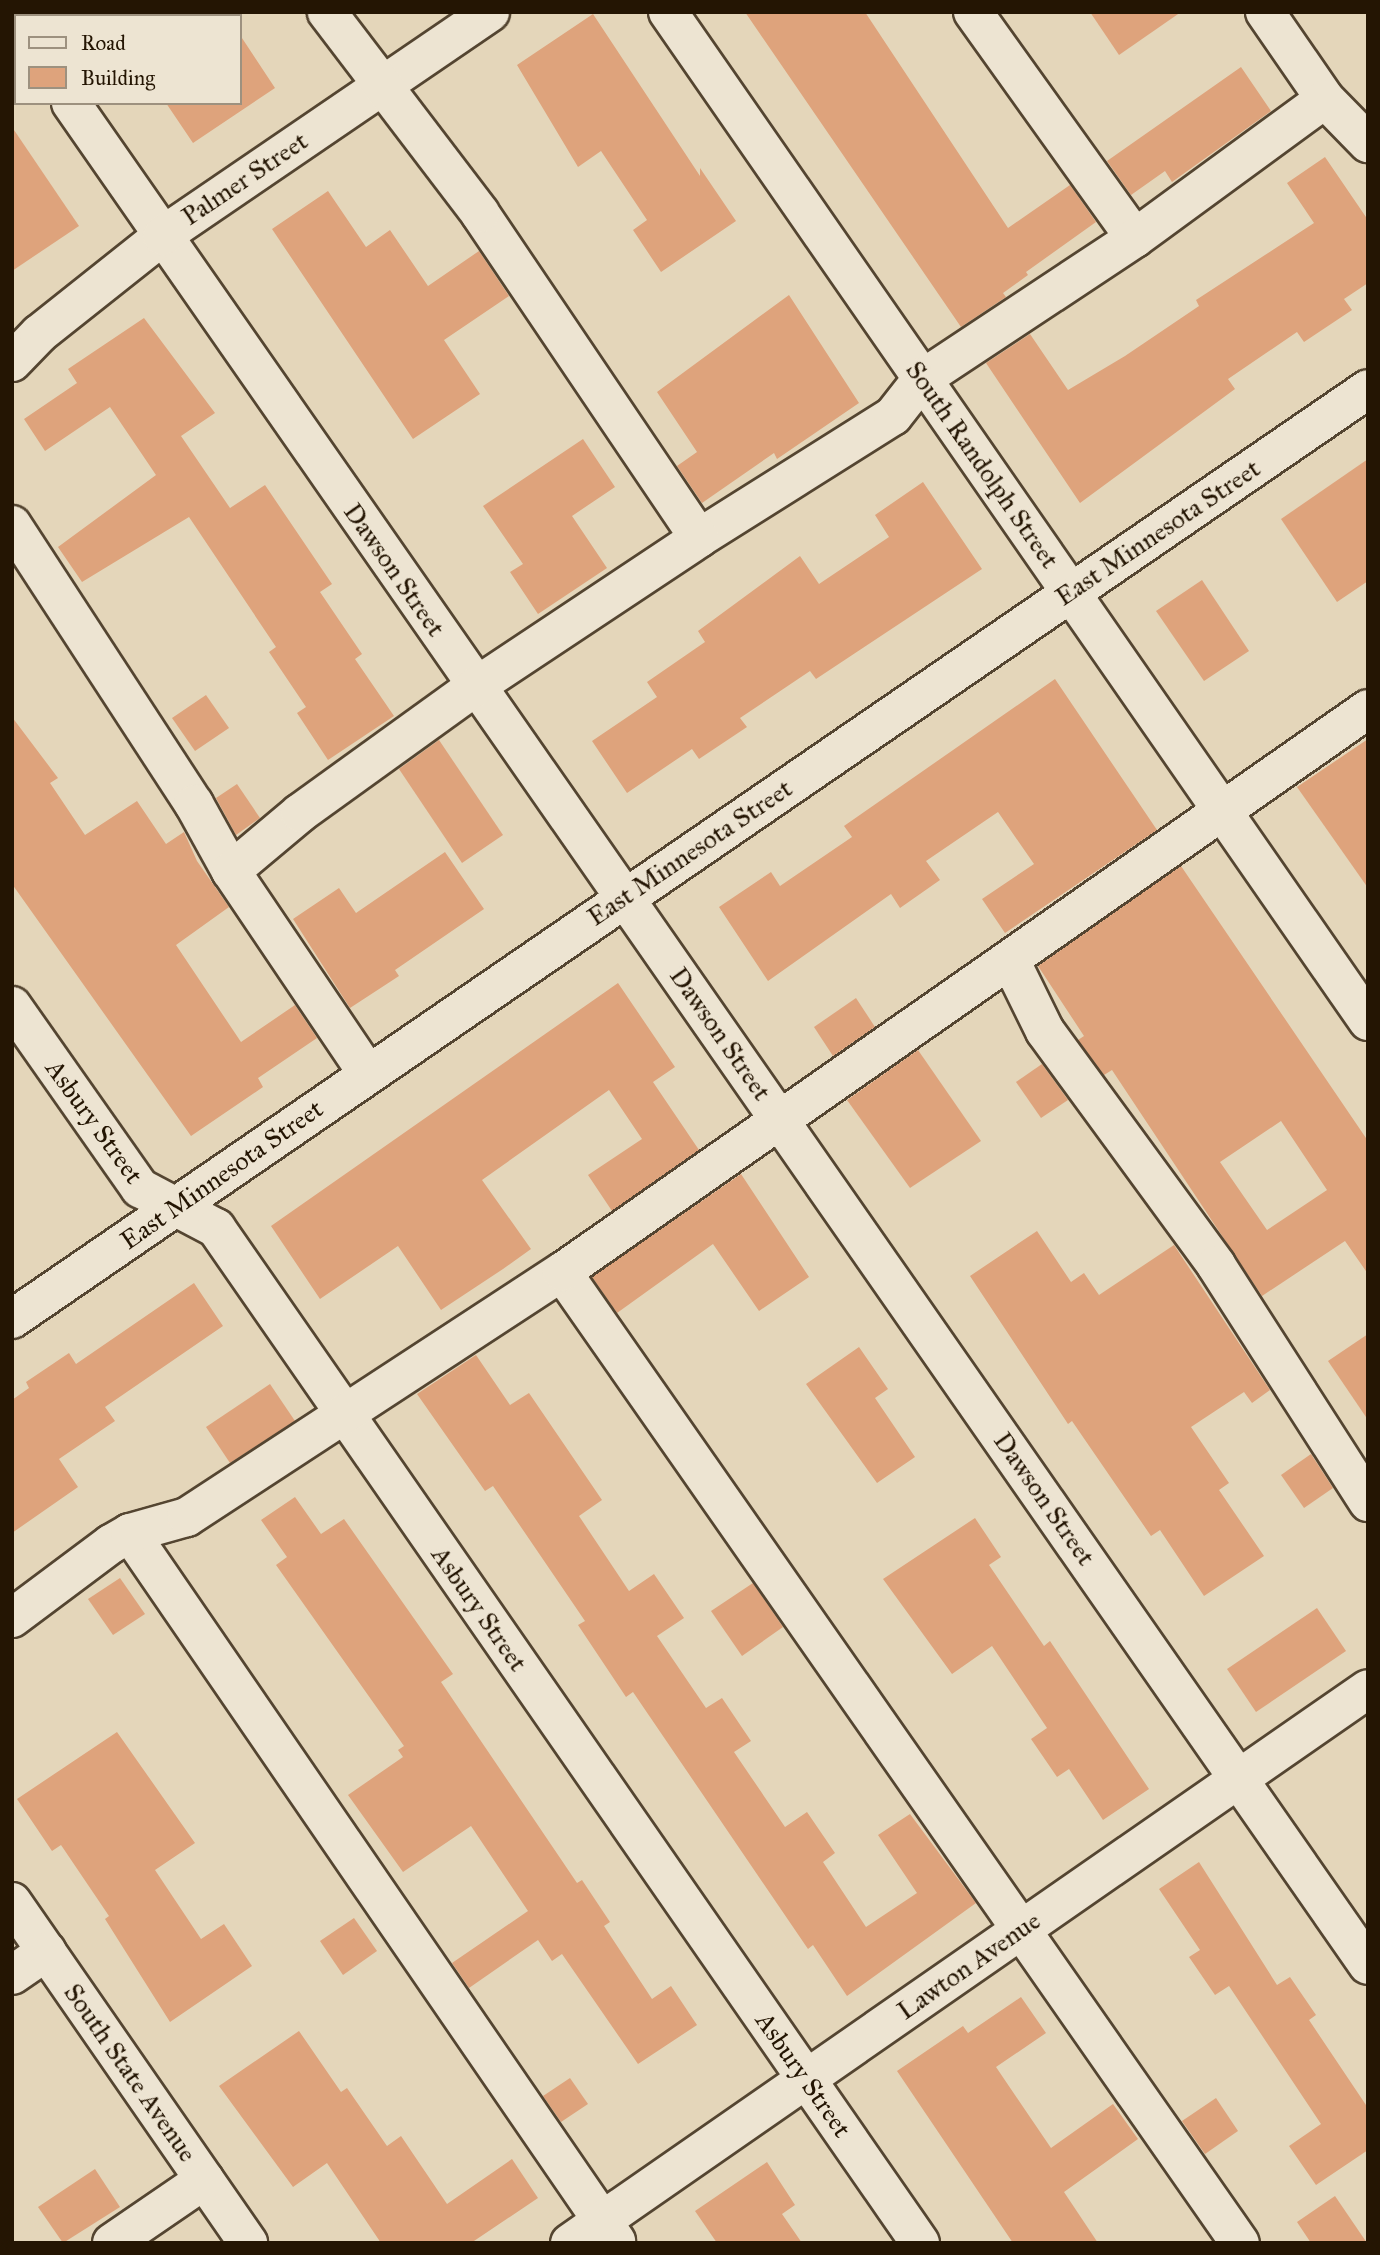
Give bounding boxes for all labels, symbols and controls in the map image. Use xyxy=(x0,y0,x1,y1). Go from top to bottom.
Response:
legend xyxy=(14,14,242,105)
text: Road xyxy=(81,30,126,56)
text: Building xyxy=(81,65,155,91)
street label: Palmer Street xyxy=(176,126,314,232)
street label: South Randolph Street xyxy=(899,356,1065,574)
street label: East Minnesota Street xyxy=(1050,453,1266,613)
street label: Dawson Street xyxy=(337,497,451,643)
street label: East Minnesota Street xyxy=(582,773,798,933)
street label: Dawson Street xyxy=(663,961,777,1107)
street label: Asbury Street xyxy=(39,1054,149,1190)
street label: East Minnesota Street xyxy=(115,1093,329,1257)
street label: Dawson Street xyxy=(987,1426,1101,1572)
street label: Asbury Street xyxy=(424,1540,534,1678)
street label: Lawton Avenue xyxy=(892,1905,1046,2027)
street label: South State Avenue xyxy=(57,1978,203,2168)
street label: Asbury Street xyxy=(748,2006,858,2144)

